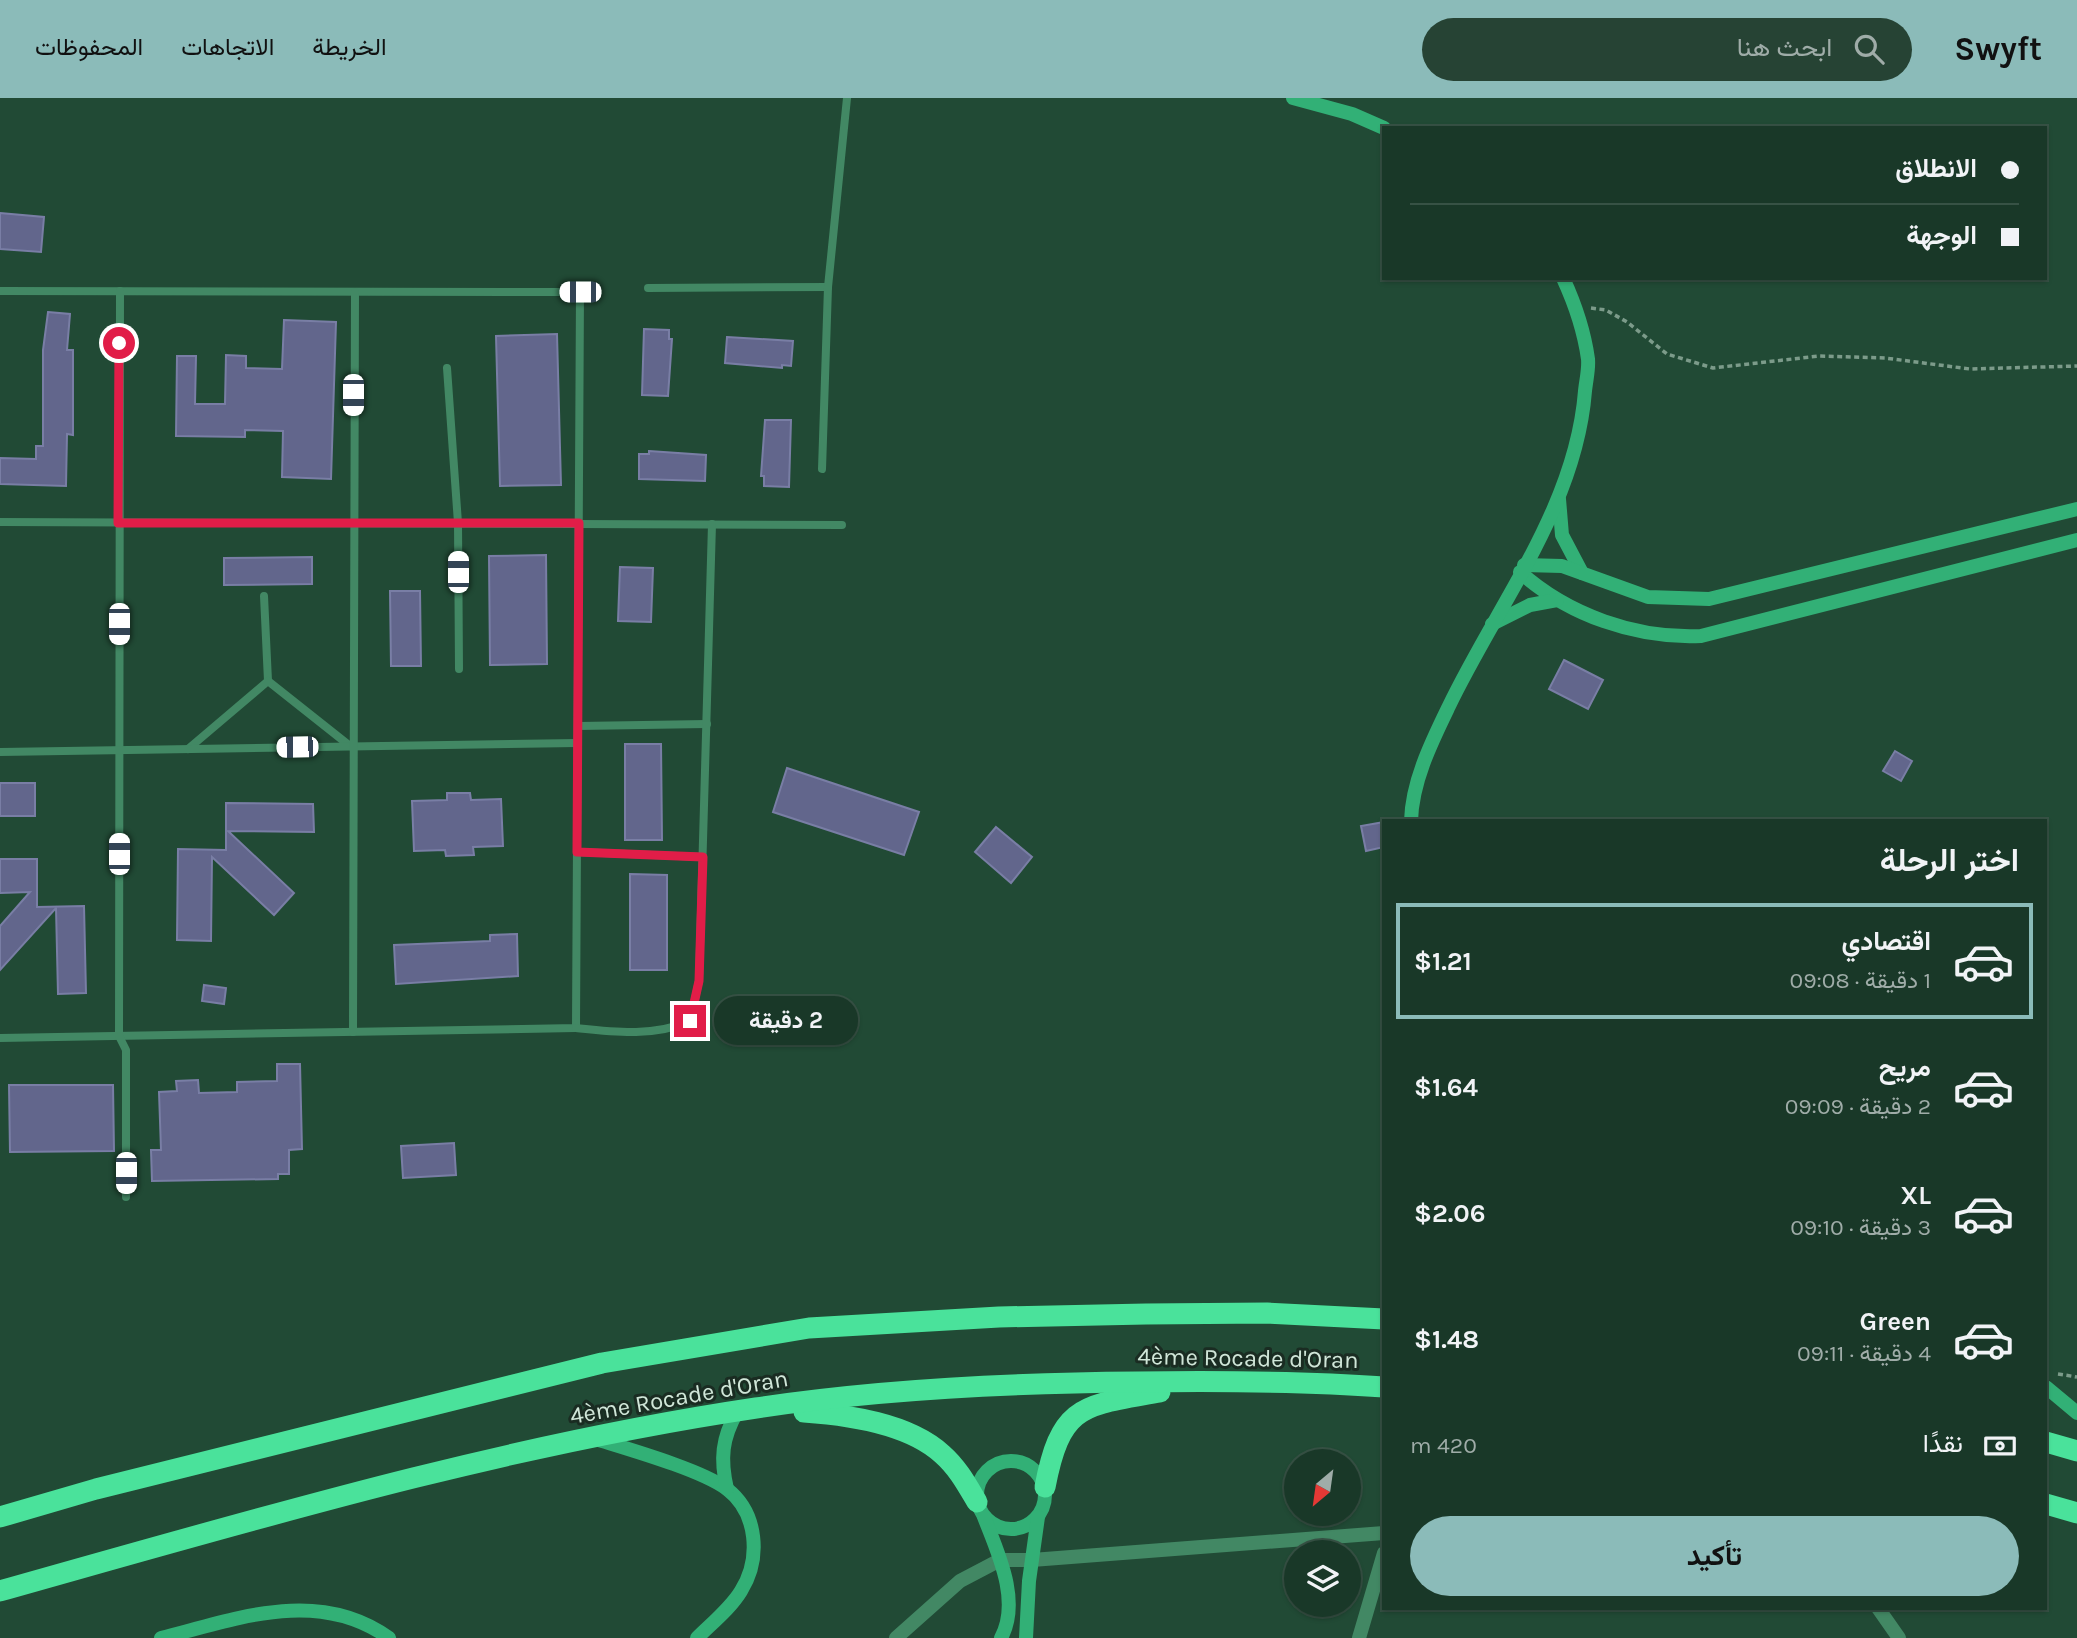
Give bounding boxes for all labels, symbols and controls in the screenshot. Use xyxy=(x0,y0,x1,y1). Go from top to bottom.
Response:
search box xyxy=(1422,18,1912,81)
icon: search xyxy=(1850,30,1888,68)
text: Swyft xyxy=(1954,30,2042,68)
text: ابحث هنا xyxy=(1737,32,1832,63)
text: المحفوظات xyxy=(35,33,143,61)
text: الاتجاهات xyxy=(181,33,274,61)
text: الخريطة xyxy=(312,33,387,61)
text: الانطلاق xyxy=(1895,153,1977,184)
text: الوجهة xyxy=(1906,220,1977,251)
car xyxy=(560,282,602,303)
route start xyxy=(103,327,135,359)
car xyxy=(343,374,364,416)
car xyxy=(448,551,469,593)
car xyxy=(109,603,130,645)
car xyxy=(276,736,319,758)
car xyxy=(109,833,130,875)
text: اختر الرحلة xyxy=(1880,842,2019,879)
text: اقتصادي xyxy=(1842,926,1931,957)
icon: car xyxy=(1952,930,2015,993)
text: $1.21 xyxy=(1414,946,1472,977)
text: 1 دقيقة · 09:08 xyxy=(1790,967,1931,994)
callout: 2 دقيقة xyxy=(714,996,858,1046)
route end xyxy=(674,1005,706,1037)
text: 2 دقيقة xyxy=(749,1007,823,1034)
text: مريح xyxy=(1879,1052,1931,1083)
icon: car xyxy=(1952,1056,2015,1119)
text: $1.64 xyxy=(1414,1072,1478,1103)
text: 2 دقيقة · 09:09 xyxy=(1785,1093,1931,1120)
car xyxy=(116,1152,137,1194)
text: XL xyxy=(1900,1180,1931,1211)
icon: car xyxy=(1952,1182,2015,1245)
text: $2.06 xyxy=(1414,1198,1485,1229)
text: 3 دقيقة · 09:10 xyxy=(1790,1214,1931,1241)
text: Green xyxy=(1859,1306,1931,1337)
icon: car xyxy=(1952,1308,2015,1371)
text: $1.48 xyxy=(1414,1324,1479,1355)
text: 4 دقيقة · 09:11 xyxy=(1797,1340,1931,1367)
street label: 4ème Rocade d'Oran xyxy=(1137,1342,1359,1374)
street label: 4ème Rocade d'Oran xyxy=(568,1364,790,1430)
icon: cash xyxy=(1981,1427,2019,1465)
text: نقدًا xyxy=(1923,1428,1963,1459)
text: 420 m xyxy=(1410,1432,1477,1459)
north arrow xyxy=(1284,1449,1362,1526)
map controls xyxy=(1284,1449,1361,1617)
button: تأكيد xyxy=(1410,1516,2019,1596)
button: layers xyxy=(1284,1540,1361,1617)

